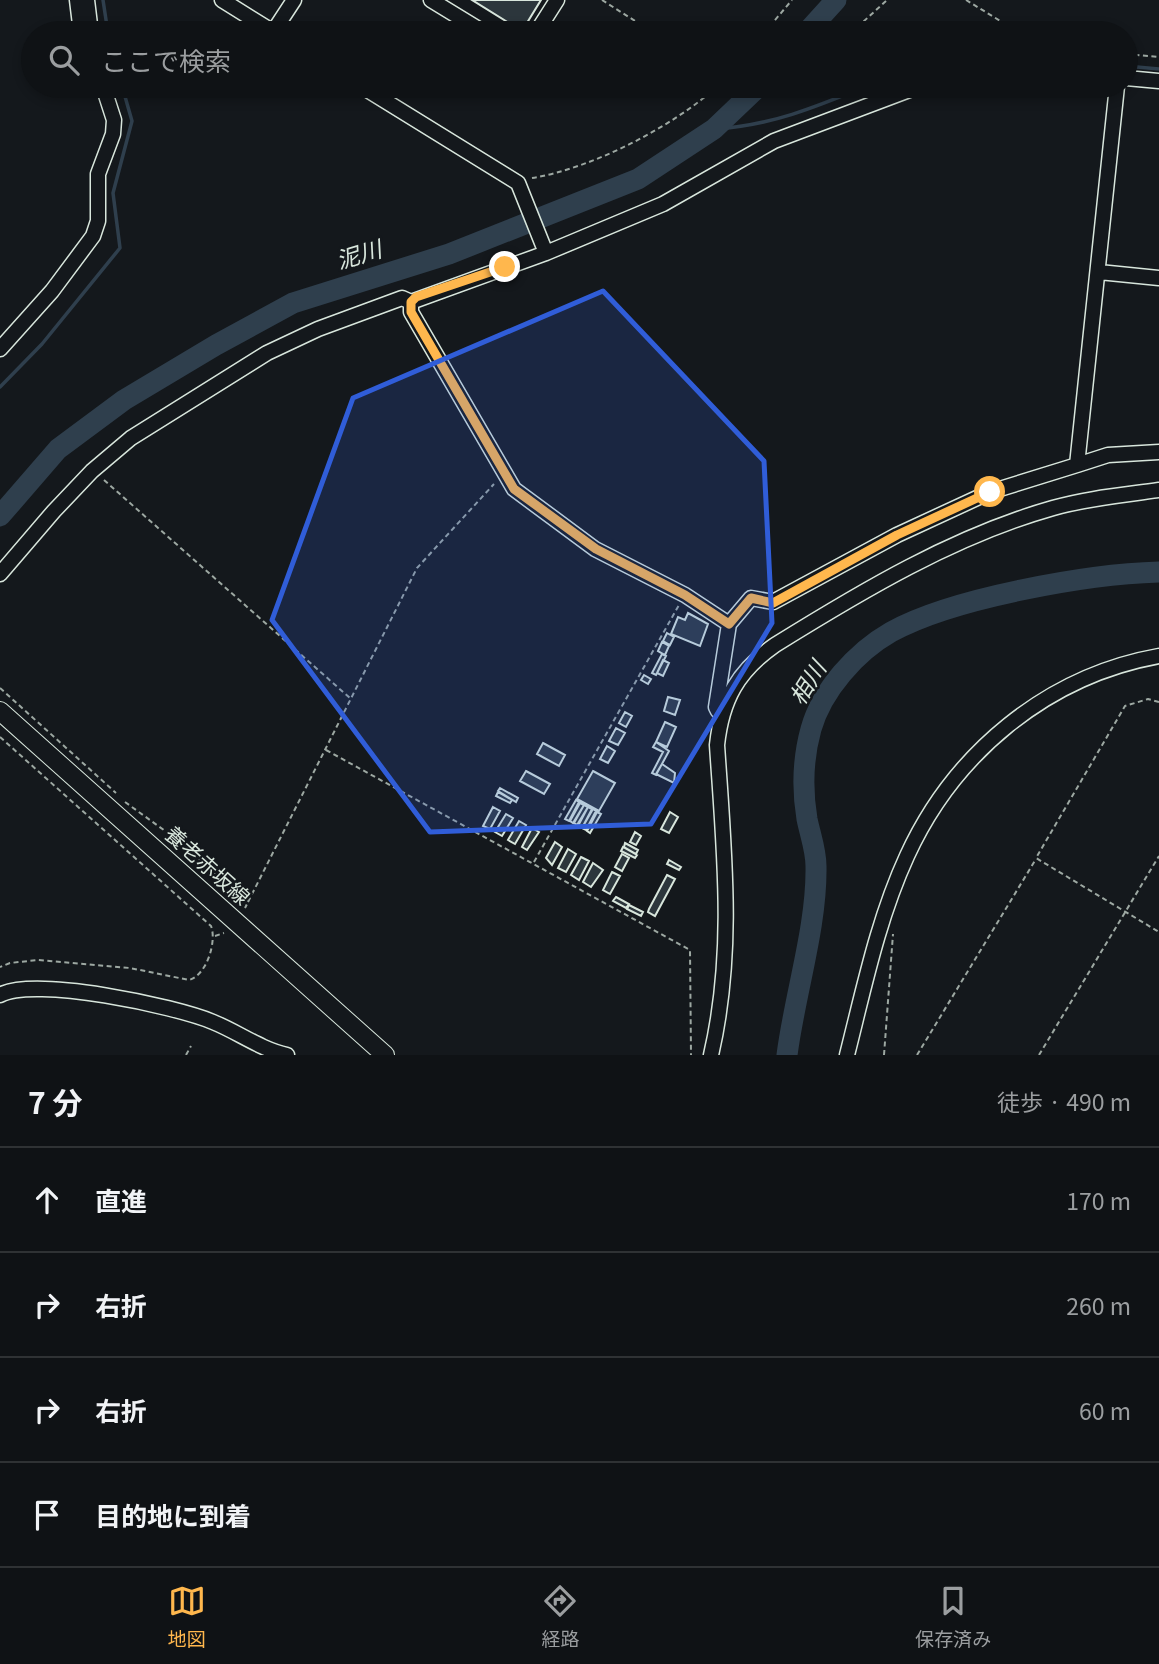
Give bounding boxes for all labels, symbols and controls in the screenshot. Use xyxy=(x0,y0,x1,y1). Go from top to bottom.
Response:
search box xyxy=(21,21,1138,98)
icon: search xyxy=(45,41,83,79)
text: ここで検索 xyxy=(101,41,231,78)
water label: 泥川 xyxy=(331,229,388,276)
route end xyxy=(489,251,520,282)
route start xyxy=(974,476,1005,507)
water label: 相川 xyxy=(780,651,834,710)
street label: 養老赤坂線 xyxy=(159,818,257,911)
text: 7 分 xyxy=(28,1079,83,1123)
text: 徒歩 · 490 m xyxy=(997,1084,1131,1118)
icon: ahead xyxy=(28,1181,66,1219)
text: 直進 xyxy=(95,1181,147,1218)
text: 170 m xyxy=(1066,1183,1131,1217)
icon: right xyxy=(28,1286,66,1324)
text: 右折 xyxy=(95,1286,147,1323)
text: 260 m xyxy=(1066,1288,1131,1322)
icon: right xyxy=(28,1391,66,1429)
text: 右折 xyxy=(95,1391,147,1428)
text: 60 m xyxy=(1079,1393,1131,1427)
icon: arrive xyxy=(28,1496,66,1534)
text: 目的地に到着 xyxy=(95,1496,251,1533)
tab: 地図 xyxy=(168,1582,206,1651)
tab: 経路 xyxy=(541,1582,579,1651)
tab: 保存済み xyxy=(915,1582,991,1651)

